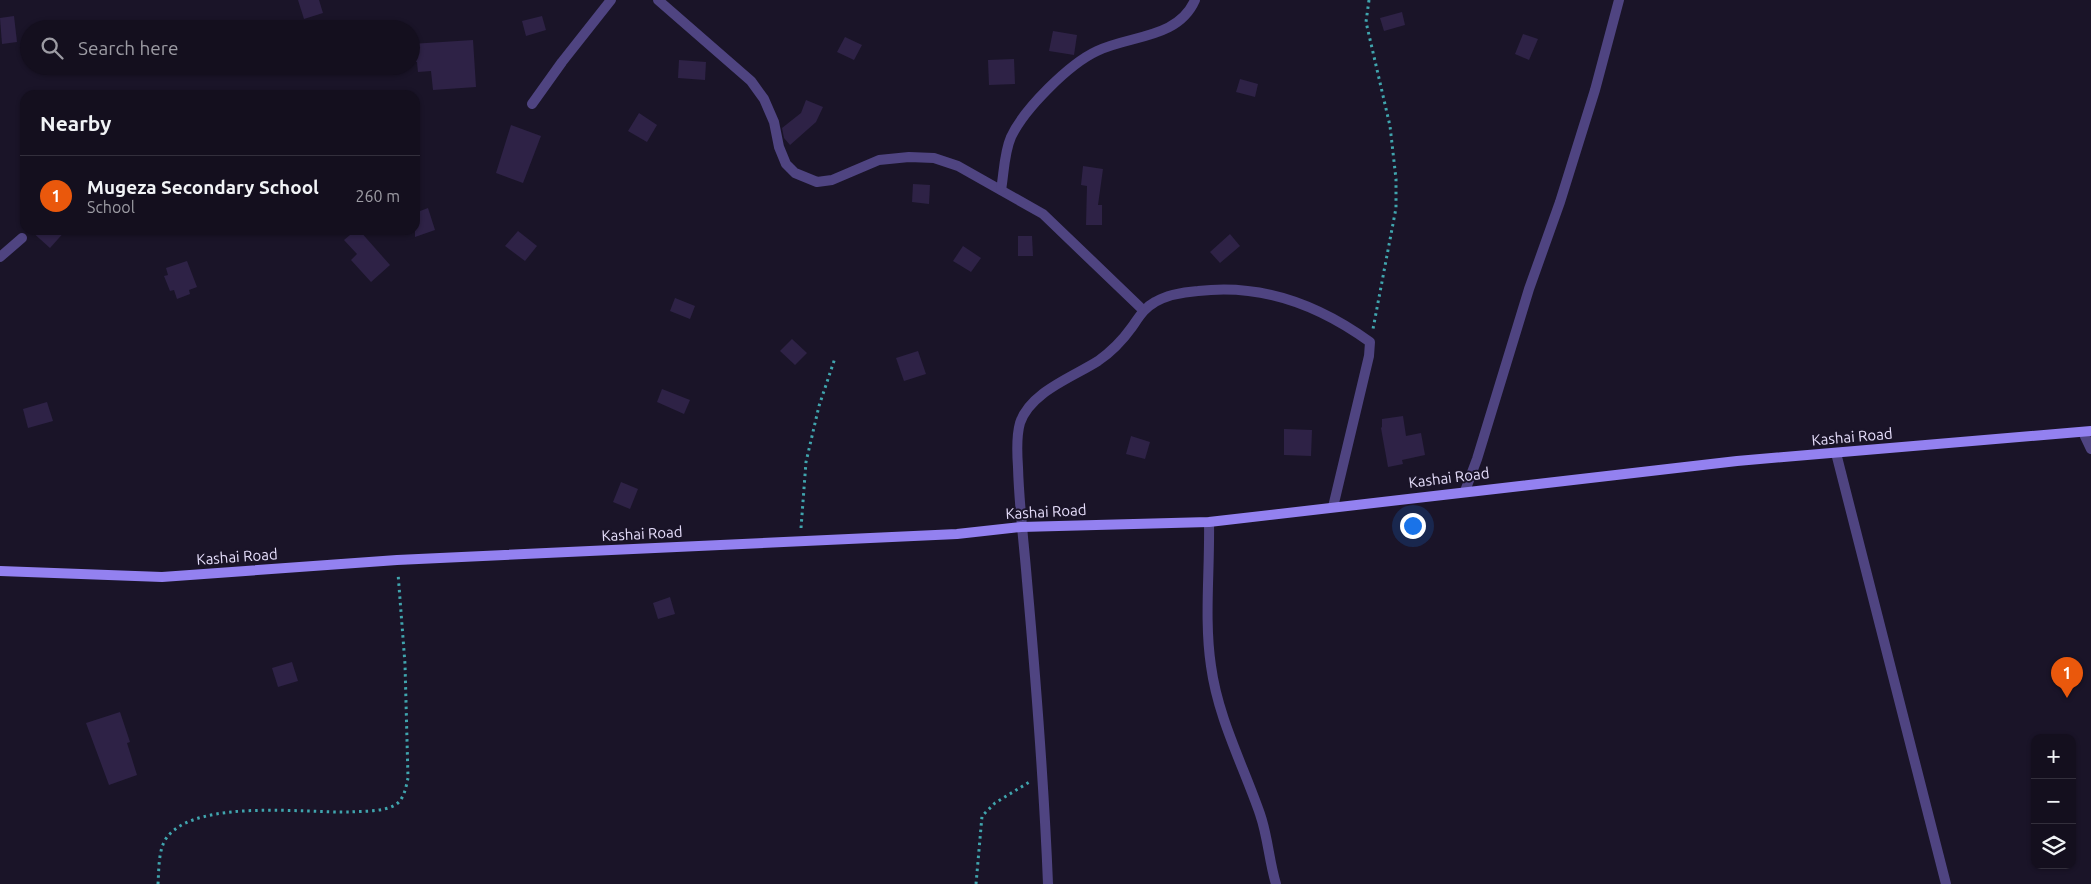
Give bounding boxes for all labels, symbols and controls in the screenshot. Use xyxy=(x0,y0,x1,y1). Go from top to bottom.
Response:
search box xyxy=(20,20,420,75)
icon: search xyxy=(38,34,66,62)
text: Search here xyxy=(78,37,178,59)
text: Nearby xyxy=(40,111,111,135)
text: Mugeza Secondary School xyxy=(87,176,319,198)
text: 1 xyxy=(51,187,61,205)
text: 260 m xyxy=(355,187,400,205)
text: School xyxy=(87,198,135,216)
street label: Kashai Road xyxy=(1811,424,1893,449)
street label: Kashai Road xyxy=(1408,464,1490,491)
street label: Kashai Road xyxy=(1005,501,1087,522)
your location xyxy=(1400,513,1426,539)
street label: Kashai Road xyxy=(601,523,683,544)
street label: Kashai Road xyxy=(196,545,278,568)
pin: 1 xyxy=(2051,657,2083,698)
map controls xyxy=(2031,734,2076,869)
button: + xyxy=(2031,734,2076,779)
button: − xyxy=(2031,779,2076,824)
button: layers xyxy=(2031,824,2076,869)

